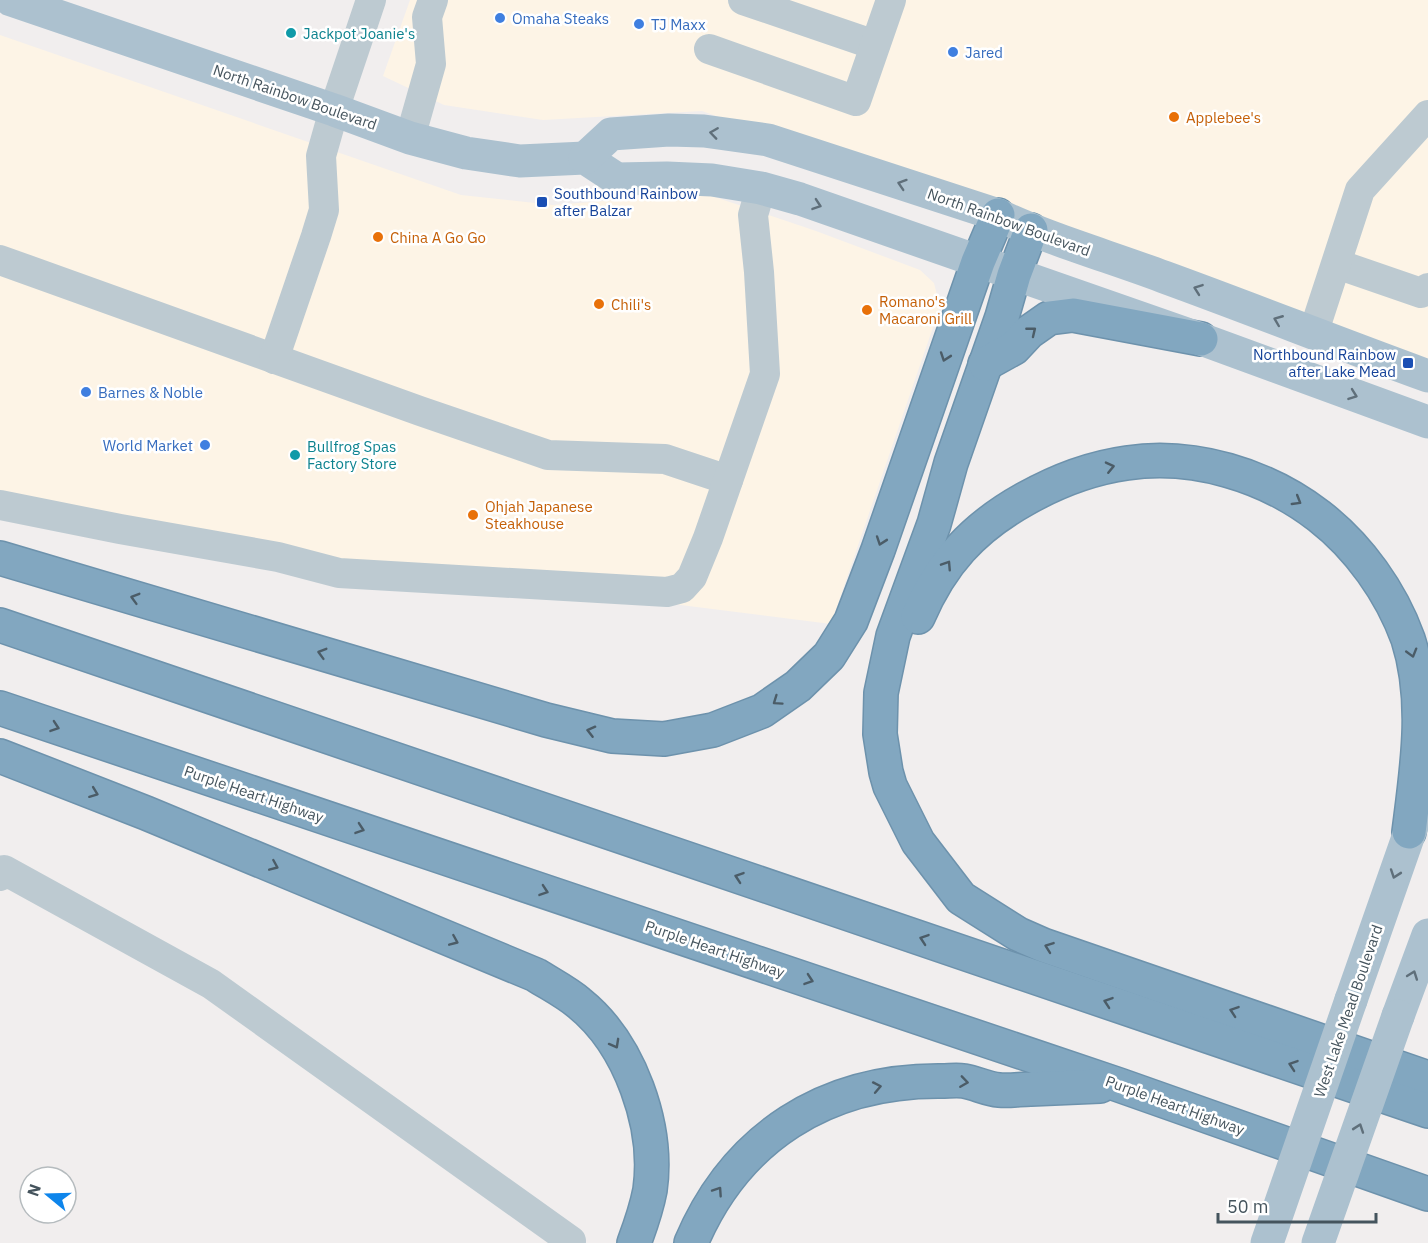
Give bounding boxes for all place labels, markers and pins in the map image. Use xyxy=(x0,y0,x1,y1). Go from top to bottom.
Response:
place label: Omaha Steaks xyxy=(512,9,609,28)
marker: Omaha Steaks xyxy=(493,11,507,25)
place label: TJ Maxx xyxy=(651,15,706,34)
marker: TJ Maxx xyxy=(632,17,646,31)
place label: Jackpot Joanie's xyxy=(303,24,415,43)
marker: Jackpot Joanie's xyxy=(284,26,298,40)
place label: Jared xyxy=(965,43,1003,62)
marker: Jared xyxy=(946,45,960,59)
place label: Applebee's xyxy=(1186,108,1261,127)
marker: Applebee's xyxy=(1167,110,1181,124)
place label: Southbound Rainbow after Balzar xyxy=(554,184,699,220)
marker: Southbound Rainbow after Balzar xyxy=(535,195,549,209)
place label: China A Go Go xyxy=(390,228,486,247)
marker: China A Go Go xyxy=(371,230,385,244)
place label: Romano's Macaroni Grill xyxy=(879,292,972,328)
place label: Chili's xyxy=(611,295,651,314)
marker: Chili's xyxy=(592,297,606,311)
marker: Romano's Macaroni Grill xyxy=(860,303,874,317)
place label: Northbound Rainbow after Lake Mead xyxy=(1253,345,1396,381)
marker: Northbound Rainbow after Lake Mead xyxy=(1401,356,1415,370)
place label: Barnes & Noble xyxy=(98,383,203,402)
marker: Barnes & Noble xyxy=(79,385,93,399)
place label: World Market xyxy=(103,436,193,455)
place label: Bullfrog Spas Factory Store xyxy=(307,437,397,473)
marker: World Market xyxy=(198,438,212,452)
marker: Bullfrog Spas Factory Store xyxy=(288,448,302,462)
place label: Ohjah Japanese Steakhouse xyxy=(485,497,593,533)
marker: Ohjah Japanese Steakhouse xyxy=(466,508,480,522)

